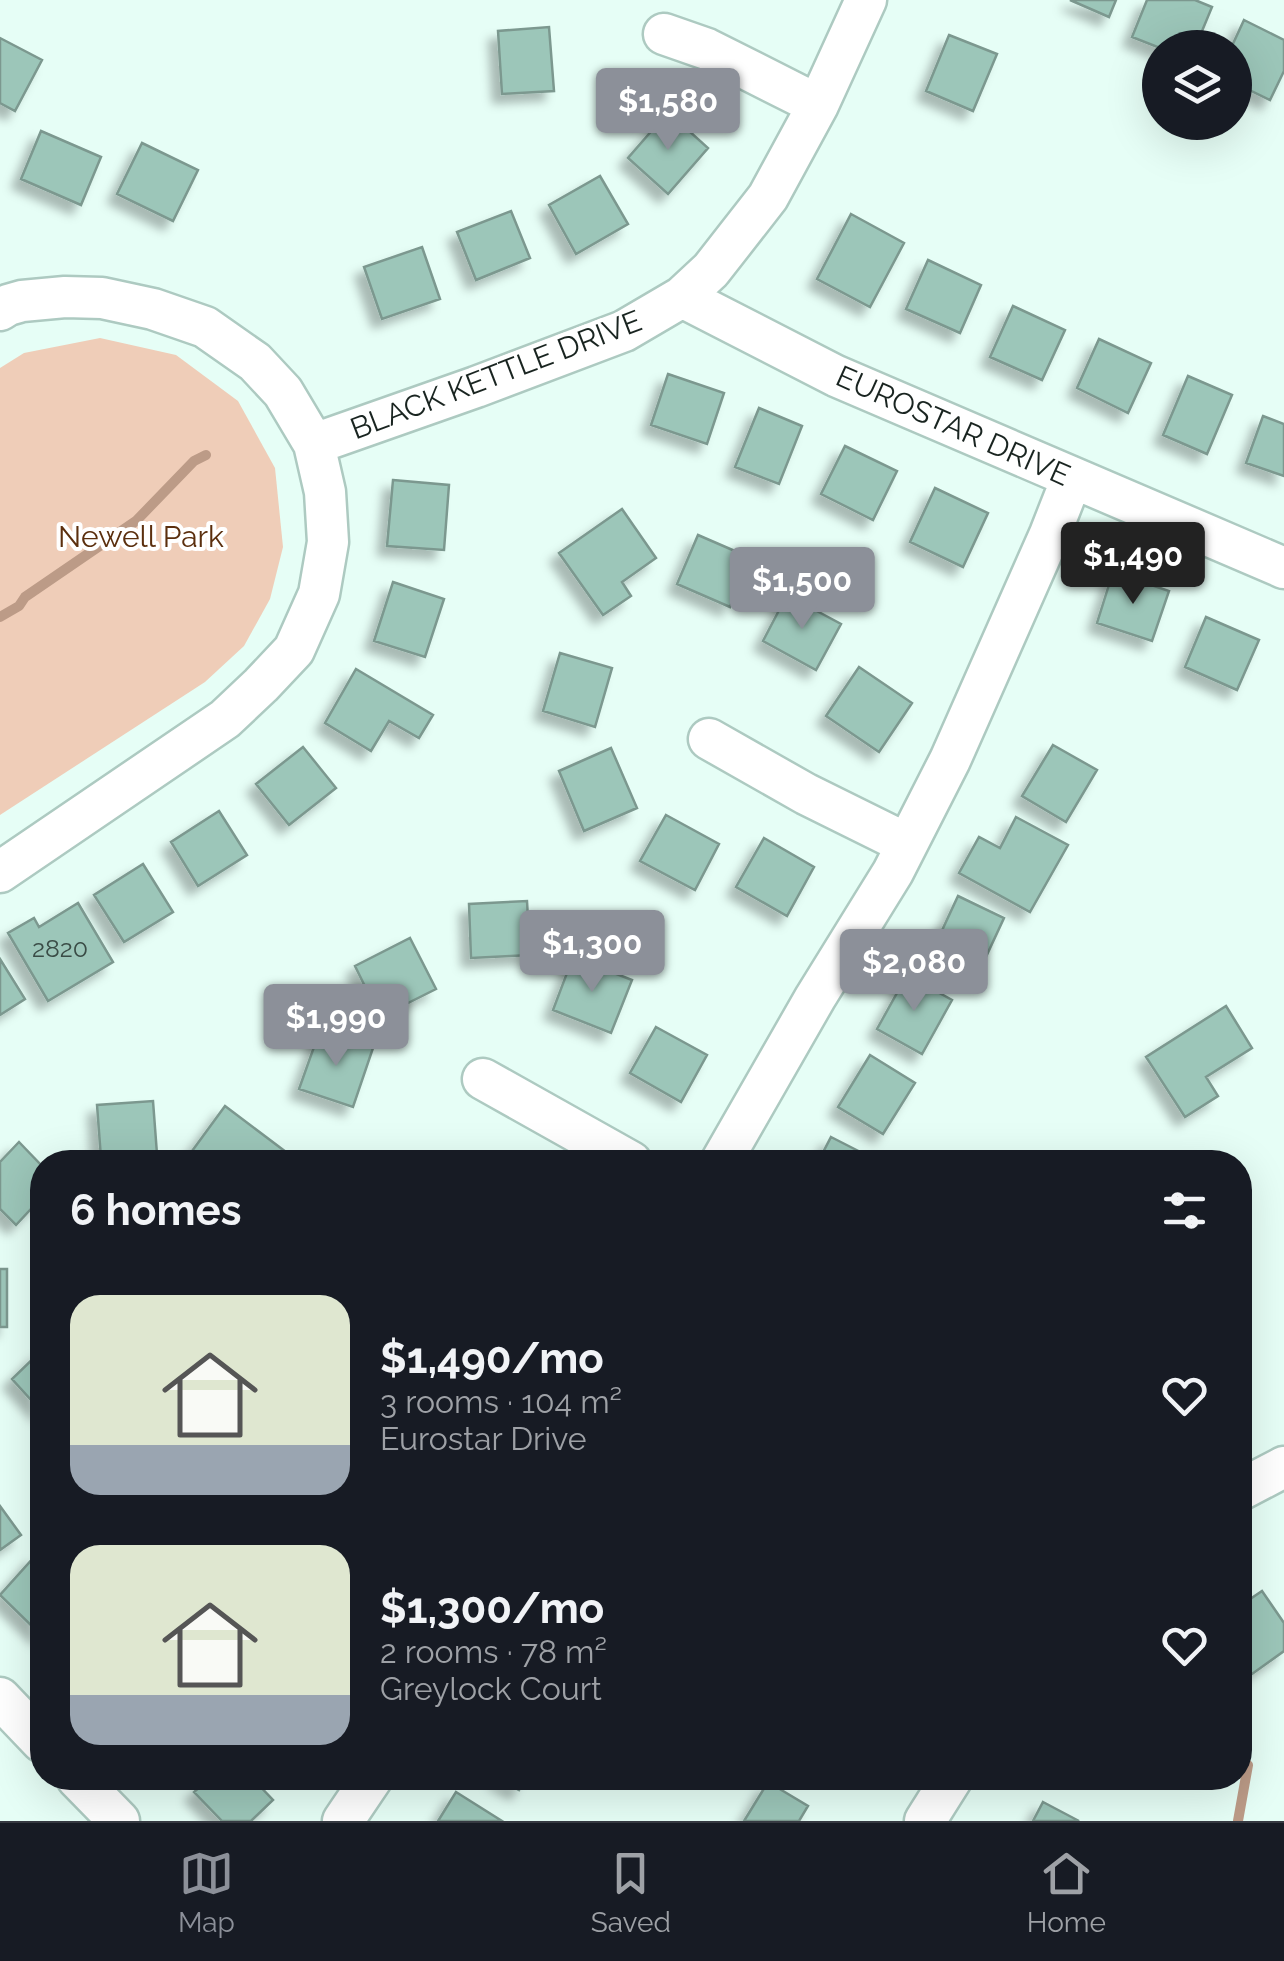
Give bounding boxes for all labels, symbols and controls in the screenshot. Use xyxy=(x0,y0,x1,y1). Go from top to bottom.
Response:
map controls xyxy=(1142,30,1252,140)
button: layers xyxy=(1142,30,1252,140)
pin: $1,580 xyxy=(587,68,749,153)
text: $1,580 xyxy=(618,82,718,119)
street label: BLACK KETTLE DRIVE xyxy=(345,303,646,446)
street label: EUROSTAR DRIVE xyxy=(831,358,1075,493)
park label: Newell Park xyxy=(58,519,224,554)
pin: $1,490 xyxy=(1052,522,1214,607)
text: $1,490 xyxy=(1083,536,1183,573)
pin: $1,500 xyxy=(721,547,883,632)
text: $1,500 xyxy=(752,561,852,598)
pin: $1,300 xyxy=(511,910,673,995)
text: $1,300 xyxy=(542,924,642,961)
pin: $2,080 xyxy=(833,929,995,1014)
house number: 2820 xyxy=(32,933,88,963)
text: $2,080 xyxy=(862,943,966,980)
pin: $1,990 xyxy=(255,984,417,1069)
text: $1,990 xyxy=(286,998,386,1035)
icon: filters xyxy=(1157,1183,1212,1238)
text: 6 homes xyxy=(70,1186,241,1235)
text: $1,490/mo xyxy=(380,1334,604,1383)
icon: home xyxy=(150,1335,270,1455)
icon: heart xyxy=(1157,1368,1212,1423)
text: 3 rooms · 104 m² xyxy=(380,1383,622,1420)
text: Eurostar Drive xyxy=(380,1420,587,1457)
text: $1,300/mo xyxy=(380,1584,604,1633)
icon: home xyxy=(150,1585,270,1705)
icon: heart xyxy=(1157,1618,1212,1673)
text: 2 rooms · 78 m² xyxy=(380,1633,607,1670)
text: Greylock Court xyxy=(380,1670,602,1707)
tab: Map xyxy=(178,1846,235,1939)
tab: Saved xyxy=(591,1846,671,1939)
tab: Home xyxy=(1027,1846,1106,1939)

